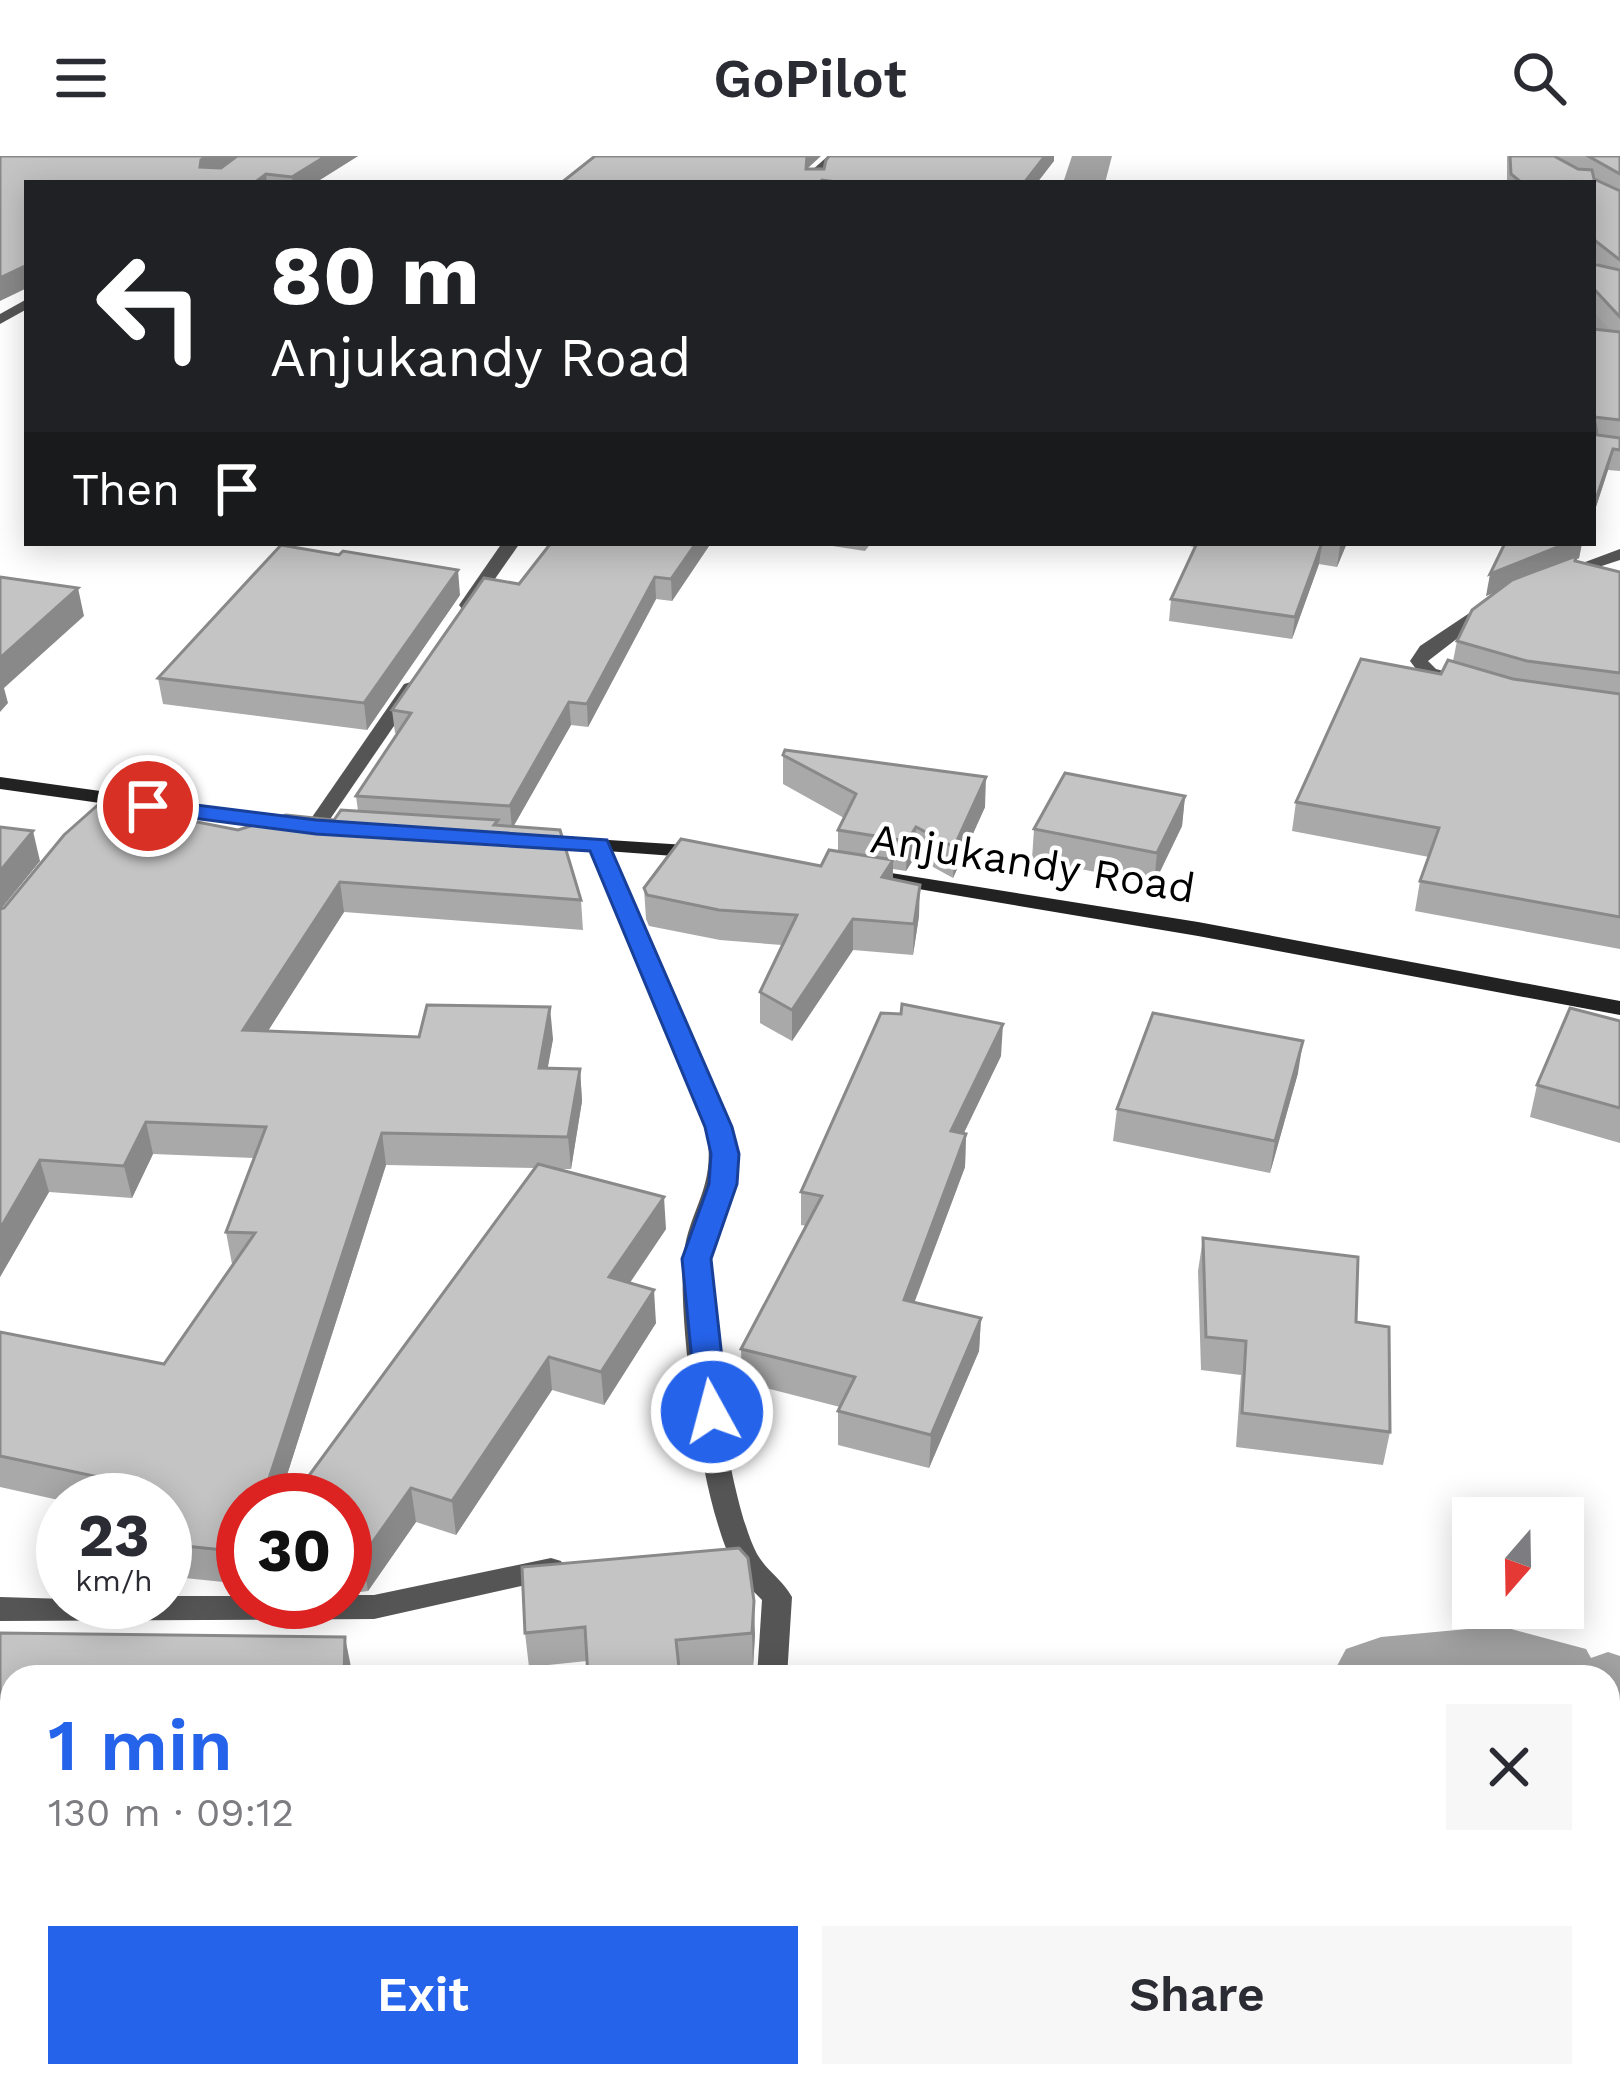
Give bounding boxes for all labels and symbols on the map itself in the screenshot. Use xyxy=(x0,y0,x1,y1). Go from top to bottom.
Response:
pin xyxy=(97,755,199,857)
street label: Anjukandy Road xyxy=(867,813,1199,913)
position arrow xyxy=(649,1349,775,1475)
speed limit sign: 30 xyxy=(216,1473,372,1629)
north arrow xyxy=(1452,1497,1584,1629)

